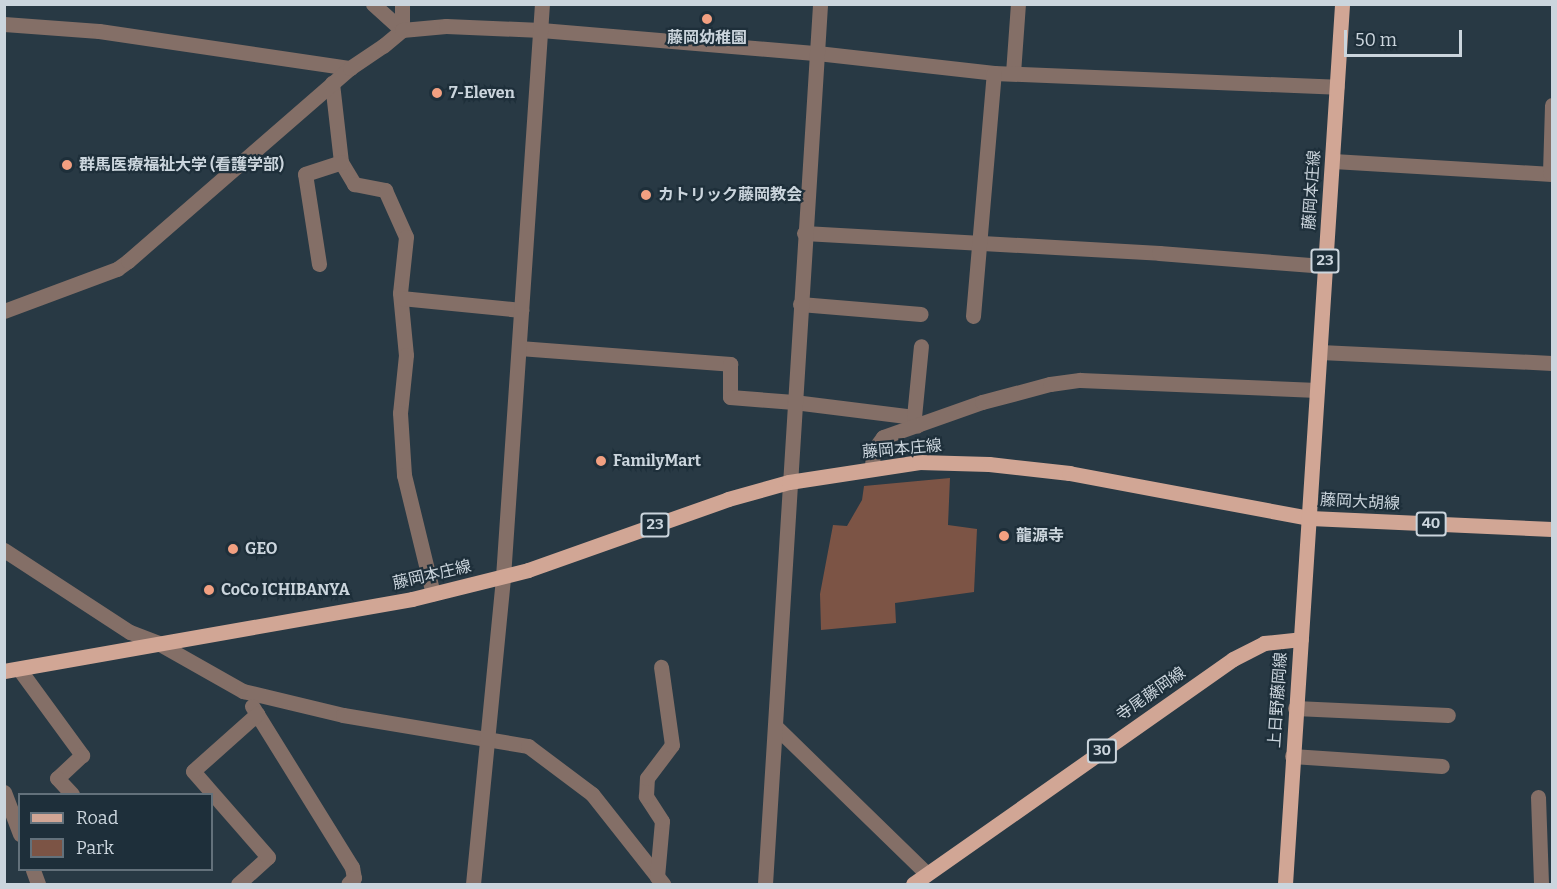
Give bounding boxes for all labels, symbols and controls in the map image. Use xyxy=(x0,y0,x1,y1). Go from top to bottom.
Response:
marker: 藤岡幼稚園 xyxy=(700,12,714,26)
scale bar xyxy=(1347,18,1466,56)
place label: 藤岡幼稚園 xyxy=(667,28,747,48)
text: 50 m xyxy=(1355,29,1397,51)
place label: 7-Eleven xyxy=(449,83,515,103)
marker: 7-Eleven xyxy=(430,86,444,100)
street label: 藤岡本庄線 xyxy=(1300,149,1324,231)
place label: 群馬医療福祉大学 (看護学部) xyxy=(79,155,284,175)
marker: 群馬医療福祉大学 (看護学部) xyxy=(60,158,74,172)
place label: カトリック藤岡教会 xyxy=(658,185,802,205)
marker: カトリック藤岡教会 xyxy=(639,188,653,202)
road number: 23 xyxy=(1310,249,1340,273)
street label: 藤岡本庄線 xyxy=(861,436,943,462)
place label: FamilyMart xyxy=(613,451,701,471)
marker: FamilyMart xyxy=(594,454,608,468)
street label: 藤岡大胡線 xyxy=(1320,490,1400,514)
road number: 40 xyxy=(1414,512,1448,536)
road number: 23 xyxy=(640,513,670,537)
place label: 龍源寺 xyxy=(1016,526,1064,546)
marker: 龍源寺 xyxy=(997,529,1011,543)
place label: GEO xyxy=(245,539,278,559)
marker: GEO xyxy=(226,542,240,556)
street label: 藤岡本庄線 xyxy=(391,557,473,593)
place label: CoCo ICHIBANYA xyxy=(221,580,350,600)
marker: CoCo ICHIBANYA xyxy=(202,583,216,597)
street label: 上日野藤岡線 xyxy=(1265,651,1291,749)
street label: 寺尾藤岡線 xyxy=(1113,663,1189,725)
road number: 30 xyxy=(1086,739,1118,763)
legend xyxy=(18,793,213,871)
text: Road xyxy=(76,807,118,829)
text: Park xyxy=(76,837,114,859)

